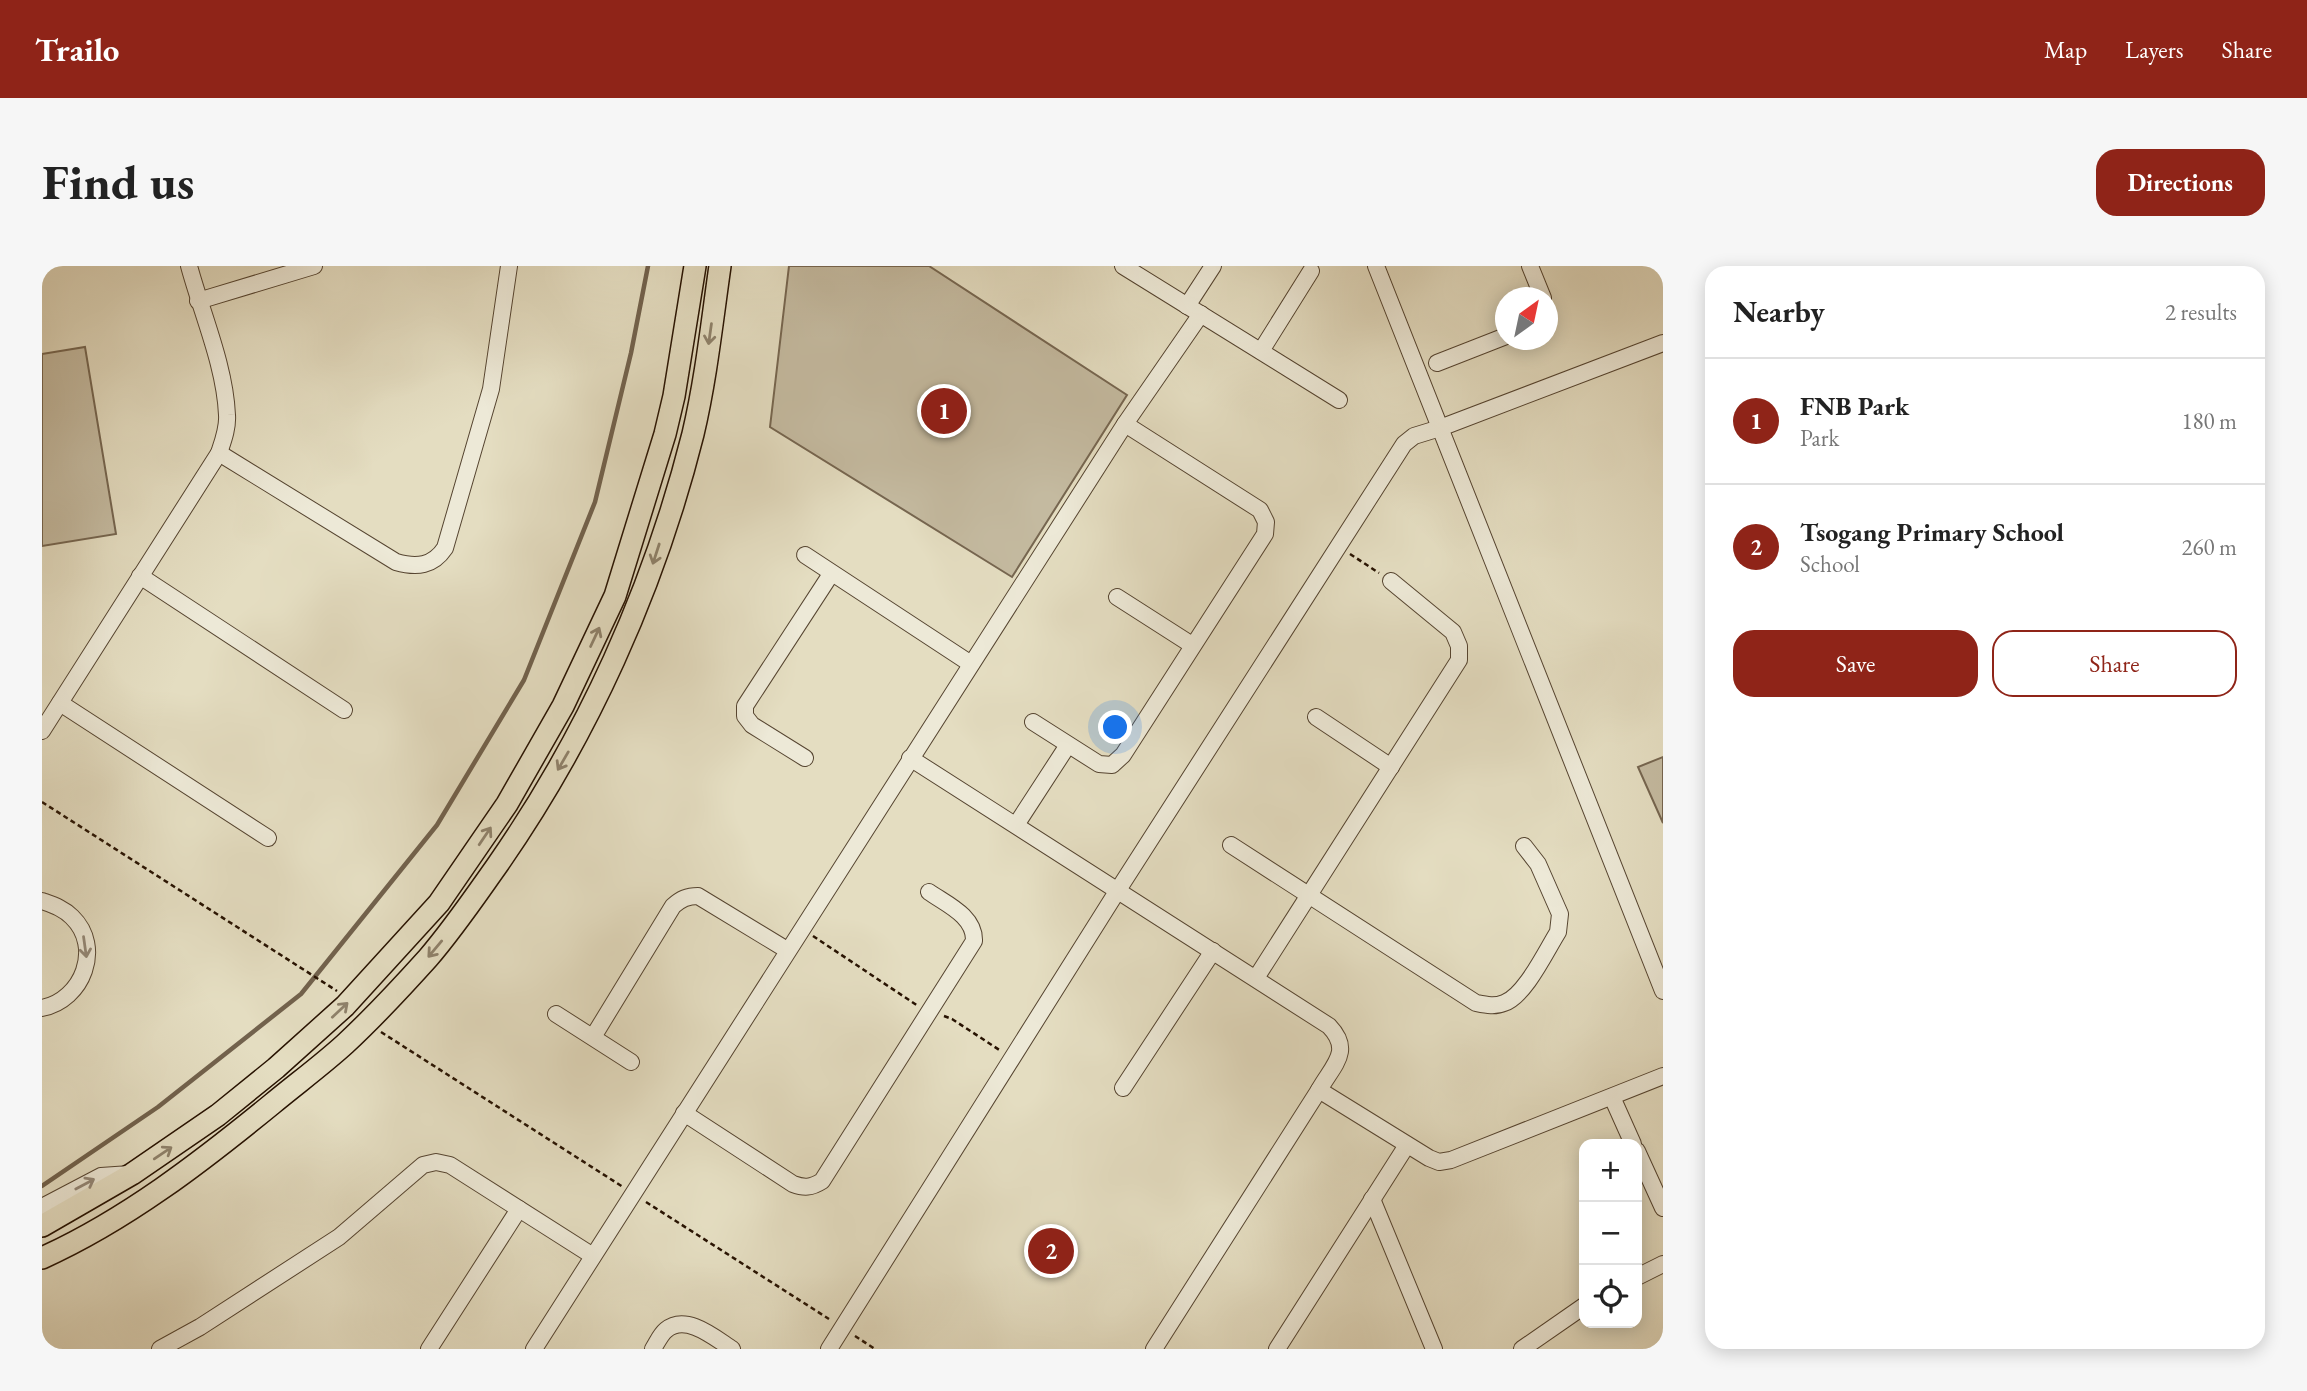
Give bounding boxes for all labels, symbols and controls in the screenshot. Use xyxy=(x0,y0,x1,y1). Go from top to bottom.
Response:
text: Trailo xyxy=(35,28,119,71)
text: Map xyxy=(2044,34,2087,65)
text: Layers xyxy=(2125,34,2184,65)
text: Share xyxy=(2222,34,2272,65)
button: Directions xyxy=(2096,149,2265,216)
text: Find us xyxy=(42,150,194,214)
north arrow xyxy=(1495,287,1558,350)
text: Nearby xyxy=(1733,292,1825,331)
text: 2 results xyxy=(2165,297,2237,327)
one-way arrow xyxy=(703,322,716,344)
pin: 1 xyxy=(921,385,967,437)
text: FNB Park xyxy=(1800,389,1909,423)
text: 1 xyxy=(1750,406,1762,436)
text: 180 m xyxy=(2181,406,2237,436)
text: Park xyxy=(1800,423,1839,453)
text: Tsogang Primary School xyxy=(1800,515,2064,549)
text: 2 xyxy=(1750,532,1762,562)
text: 260 m xyxy=(2181,532,2237,562)
one-way arrow xyxy=(648,543,661,565)
text: School xyxy=(1800,549,1860,579)
one-way arrow xyxy=(589,627,603,648)
button: Save xyxy=(1733,630,1978,697)
button: Share xyxy=(1992,630,2237,697)
your location xyxy=(1098,710,1132,744)
one-way arrow xyxy=(556,751,570,771)
one-way arrow xyxy=(478,827,492,846)
one-way arrow xyxy=(78,935,91,958)
one-way arrow xyxy=(427,940,443,958)
one-way arrow xyxy=(331,1002,349,1018)
map controls xyxy=(1579,1139,1642,1328)
button: + xyxy=(1579,1139,1642,1202)
one-way arrow xyxy=(153,1146,172,1160)
one-way arrow xyxy=(74,1177,95,1190)
button: − xyxy=(1579,1202,1642,1265)
pin: 2 xyxy=(1028,1225,1074,1277)
button: locate xyxy=(1579,1265,1642,1328)

